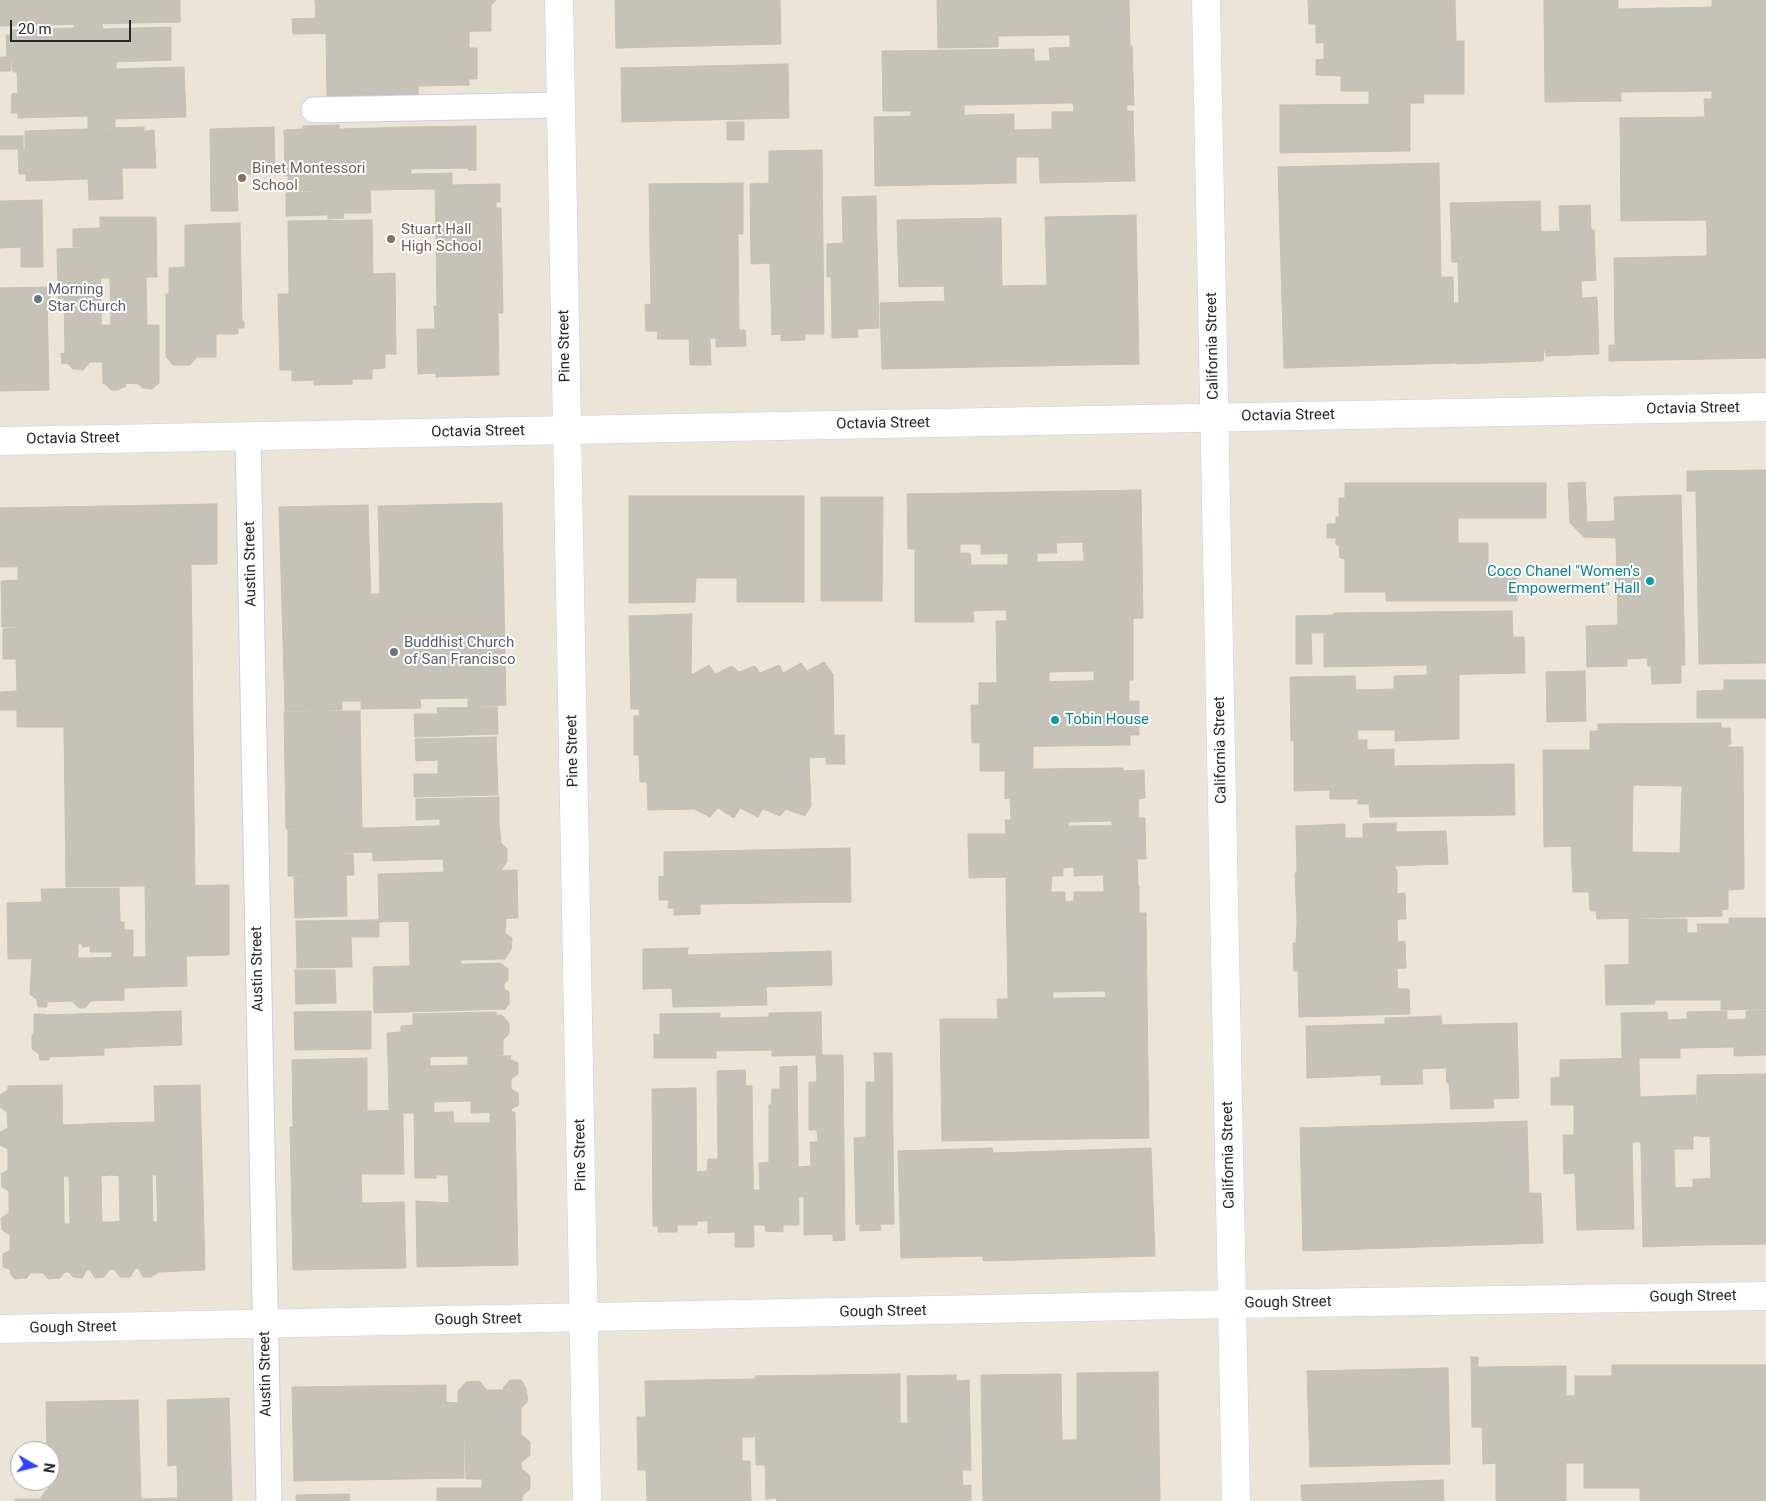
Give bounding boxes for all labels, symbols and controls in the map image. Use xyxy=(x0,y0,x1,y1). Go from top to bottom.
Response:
scale bar xyxy=(12,10,134,42)
text: 20 m xyxy=(18,20,52,38)
place label: Binet Montessori School xyxy=(252,160,365,195)
marker: Binet Montessori School xyxy=(236,172,248,184)
place label: Stuart Hall High School xyxy=(401,221,482,256)
marker: Stuart Hall High School xyxy=(385,233,397,245)
place label: Morning Star Church xyxy=(48,281,126,316)
street label: California Street xyxy=(1203,292,1223,400)
marker: Morning Star Church xyxy=(32,293,44,305)
street label: Pine Street xyxy=(555,310,575,382)
street label: Octavia Street xyxy=(1646,399,1740,419)
street label: Octavia Street xyxy=(1241,406,1335,426)
street label: Octavia Street xyxy=(836,414,930,434)
street label: Octavia Street xyxy=(431,422,525,442)
street label: Octavia Street xyxy=(26,429,120,449)
street label: Austin Street xyxy=(241,521,261,607)
place label: Coco Chanel "Women's Empowerment" Hall xyxy=(1487,563,1640,598)
marker: Coco Chanel "Women's Empowerment" Hall xyxy=(1644,575,1656,587)
place label: Buddhist Church of San Francisco xyxy=(404,634,516,669)
marker: Buddhist Church of San Francisco xyxy=(388,646,400,658)
street label: California Street xyxy=(1211,696,1231,804)
place label: Tobin House xyxy=(1065,711,1149,729)
marker: Tobin House xyxy=(1049,714,1061,726)
street label: Pine Street xyxy=(563,715,583,787)
street label: Austin Street xyxy=(248,926,268,1012)
street label: California Street xyxy=(1219,1101,1239,1209)
street label: Pine Street xyxy=(571,1119,591,1191)
street label: Gough Street xyxy=(1649,1287,1737,1307)
street label: Gough Street xyxy=(1244,1293,1332,1313)
street label: Gough Street xyxy=(839,1302,927,1322)
street label: Gough Street xyxy=(434,1310,522,1330)
street label: Gough Street xyxy=(29,1318,117,1338)
street label: Austin Street xyxy=(256,1331,276,1417)
north arrow xyxy=(10,1441,60,1491)
text: N xyxy=(40,1462,57,1474)

